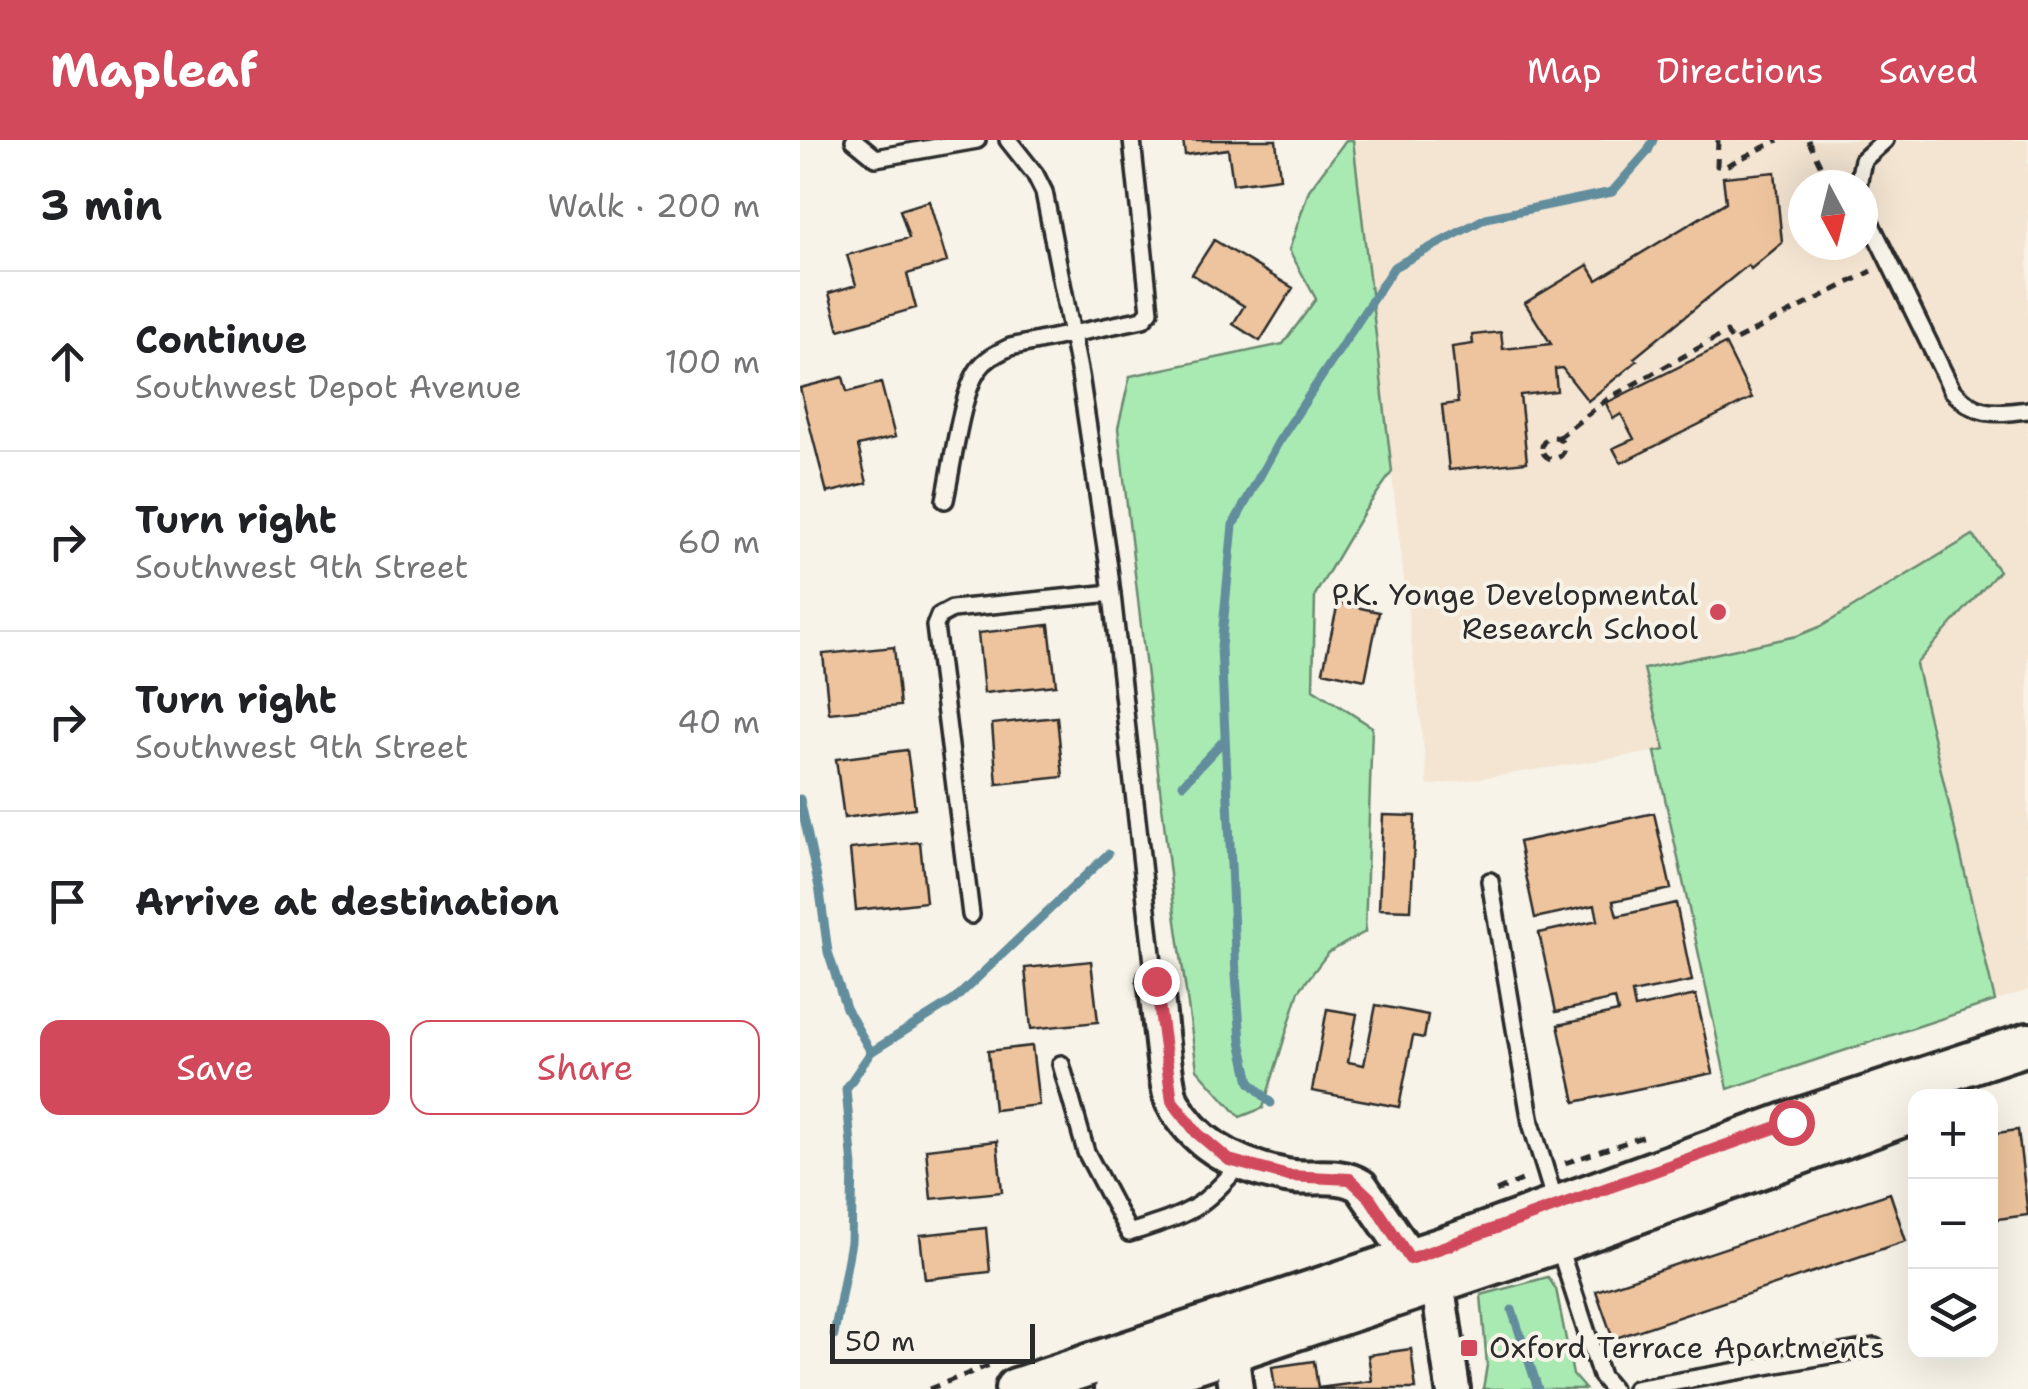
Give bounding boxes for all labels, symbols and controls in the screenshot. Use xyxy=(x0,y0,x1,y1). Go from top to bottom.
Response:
text: Mapleaf xyxy=(50,38,258,102)
text: Map xyxy=(1527,47,1602,94)
text: Directions xyxy=(1657,47,1824,94)
text: Saved xyxy=(1879,47,1978,94)
north arrow xyxy=(1788,170,1878,260)
text: 3 min xyxy=(40,177,162,233)
text: Walk · 200 m xyxy=(547,184,760,227)
text: Continue xyxy=(135,314,307,365)
icon: ahead xyxy=(40,334,95,389)
text: 100 m xyxy=(664,340,760,383)
text: Southwest Depot Avenue xyxy=(135,365,522,408)
text: Turn right xyxy=(135,494,337,545)
icon: right xyxy=(40,514,95,569)
text: 60 m xyxy=(678,520,760,563)
text: Southwest 9th Street xyxy=(135,545,468,588)
place label: P.K. Yonge Developmental Research School xyxy=(1331,574,1698,649)
marker: P.K. Yonge Developmental Research School xyxy=(1707,601,1729,623)
text: Turn right xyxy=(135,674,337,725)
icon: right xyxy=(40,694,95,749)
text: 40 m xyxy=(677,700,760,743)
text: Southwest 9th Street xyxy=(135,725,468,768)
icon: arrive xyxy=(40,874,95,929)
text: Arrive at destination xyxy=(135,876,559,927)
route end xyxy=(1134,959,1180,1005)
button: Save xyxy=(40,1020,390,1115)
button: Share xyxy=(410,1020,760,1115)
map controls xyxy=(1908,1089,1998,1359)
button: + xyxy=(1908,1089,1998,1179)
route start xyxy=(1769,1100,1815,1146)
button: − xyxy=(1908,1179,1998,1269)
button: layers xyxy=(1908,1269,1998,1359)
scale bar xyxy=(830,1319,1035,1364)
text: 50 m xyxy=(845,1322,915,1360)
place label: Oxford Terrace Apartments xyxy=(1489,1327,1885,1368)
marker: Oxford Terrace Apartments xyxy=(1458,1337,1480,1359)

